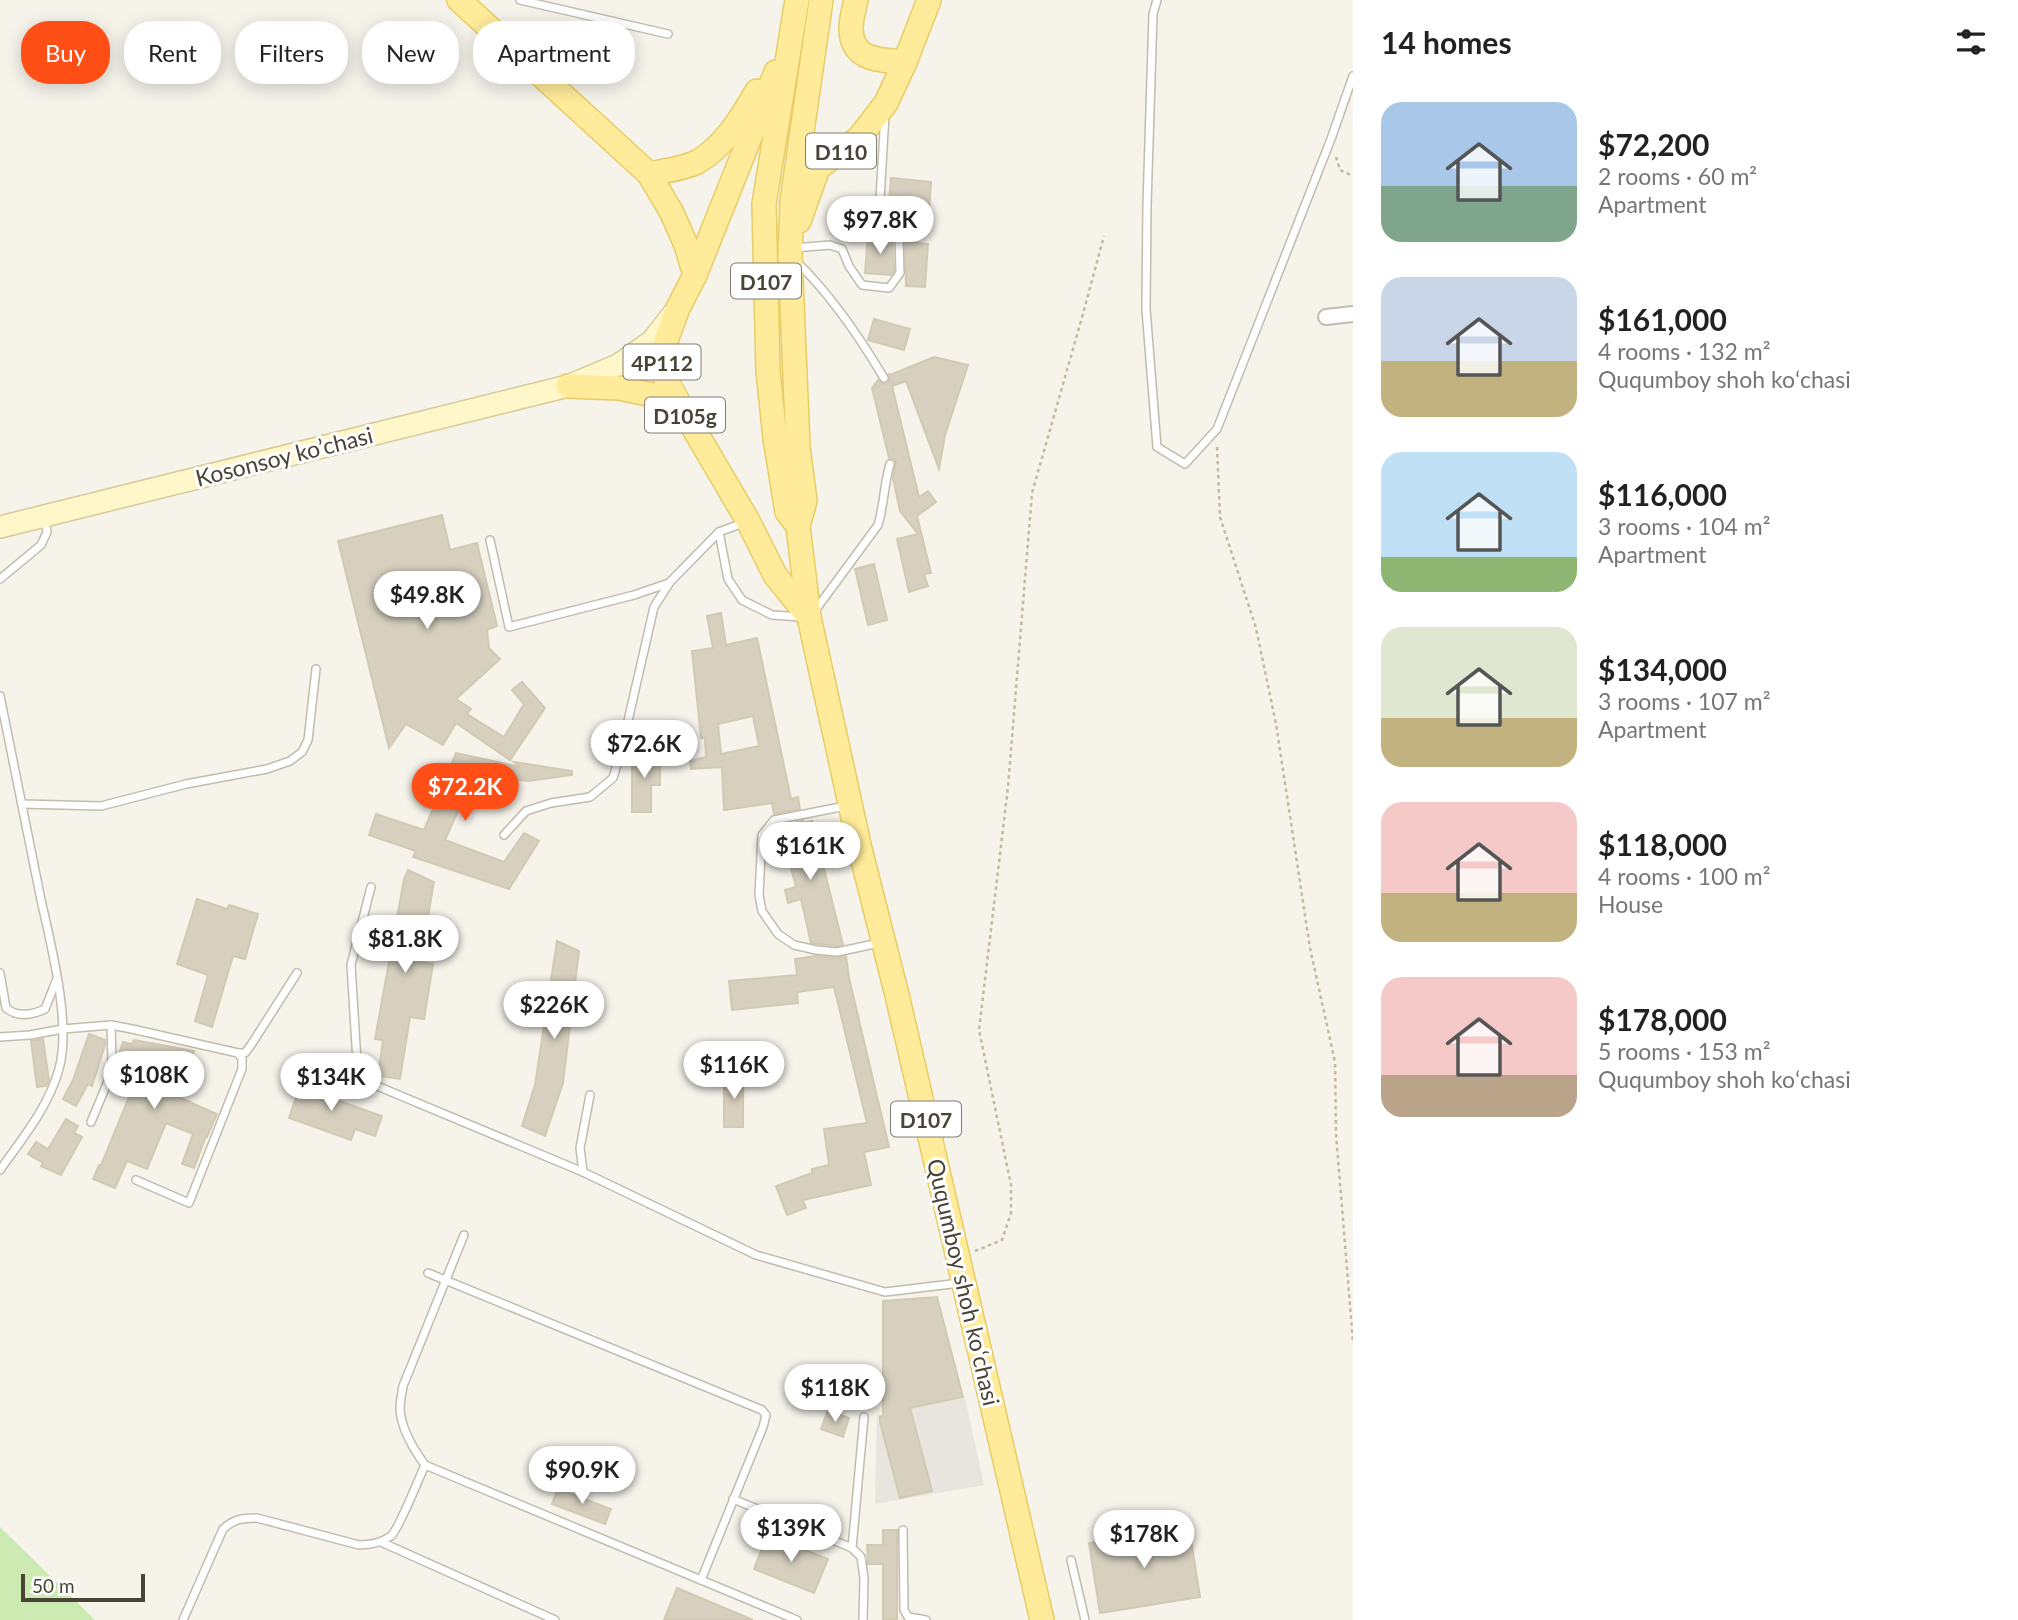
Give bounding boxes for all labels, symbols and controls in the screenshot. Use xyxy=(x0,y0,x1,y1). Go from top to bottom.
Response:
chip: Buy xyxy=(21,21,110,84)
chip: Rent xyxy=(124,21,221,84)
chip: Filters xyxy=(235,21,348,84)
chip: New xyxy=(362,21,459,84)
chip: Apartment xyxy=(473,21,635,84)
icon: filters xyxy=(1952,23,1990,61)
text: 14 homes xyxy=(1381,24,1512,60)
text: $72,200 xyxy=(1598,126,1709,162)
icon: home xyxy=(1437,130,1521,214)
road number: D110 xyxy=(806,134,876,168)
text: 2 rooms · 60 m² xyxy=(1598,162,1757,190)
text: Apartment xyxy=(1598,190,1706,218)
pin: $97.8K xyxy=(823,196,937,256)
text: $97.8K xyxy=(843,205,917,233)
road number: D107 xyxy=(731,264,801,298)
text: $161,000 xyxy=(1598,301,1727,337)
icon: home xyxy=(1437,305,1521,389)
text: 4 rooms · 132 m² xyxy=(1598,337,1770,365)
road number: 4P112 xyxy=(624,344,700,380)
text: Ququmboy shoh koʻchasi xyxy=(1598,365,1851,393)
road number: D105g xyxy=(645,398,725,432)
street label: Kosonsoy ko’chasi xyxy=(193,420,375,492)
text: $116,000 xyxy=(1598,476,1727,512)
icon: home xyxy=(1437,480,1521,564)
text: 3 rooms · 104 m² xyxy=(1598,512,1770,540)
text: Apartment xyxy=(1598,540,1706,568)
pin: $49.8K xyxy=(370,572,484,631)
text: $49.8K xyxy=(390,580,464,608)
text: $134,000 xyxy=(1598,651,1727,687)
icon: home xyxy=(1437,655,1521,739)
text: 3 rooms · 107 m² xyxy=(1598,687,1770,715)
text: Apartment xyxy=(1598,715,1706,743)
pin: $72.6K xyxy=(587,720,701,780)
text: $72.6K xyxy=(607,729,681,757)
pin: $72.2K xyxy=(408,764,522,823)
text: $72.2K xyxy=(428,772,502,800)
pin: $161K xyxy=(761,822,859,882)
text: $118,000 xyxy=(1598,826,1727,862)
icon: home xyxy=(1437,830,1521,914)
text: $161K xyxy=(775,831,845,859)
text: 4 rooms · 100 m² xyxy=(1598,862,1770,890)
text: House xyxy=(1598,890,1663,918)
pin: $81.8K xyxy=(348,916,462,975)
text: $81.8K xyxy=(368,924,442,952)
pin: $226K xyxy=(505,982,603,1041)
text: $226K xyxy=(519,990,589,1018)
text: $178,000 xyxy=(1598,1001,1727,1037)
icon: home xyxy=(1437,1005,1521,1089)
text: 5 rooms · 153 m² xyxy=(1598,1037,1770,1065)
pin: $116K xyxy=(685,1042,783,1101)
text: $116K xyxy=(699,1050,769,1078)
pin: $108K xyxy=(105,1052,203,1111)
pin: $134K xyxy=(282,1054,380,1113)
text: $108K xyxy=(119,1060,189,1088)
text: $134K xyxy=(296,1062,366,1090)
text: Ququmboy shoh koʻchasi xyxy=(1598,1065,1851,1093)
road number: D107 xyxy=(891,1102,961,1136)
street label: Ququmboy shoh koʻchasi xyxy=(922,1156,1006,1408)
pin: $118K xyxy=(786,1364,884,1424)
text: $118K xyxy=(800,1373,870,1401)
pin: $90.9K xyxy=(525,1446,639,1506)
text: $90.9K xyxy=(545,1455,619,1483)
pin: $139K xyxy=(742,1504,840,1564)
pin: $178K xyxy=(1095,1510,1193,1570)
text: $139K xyxy=(756,1513,826,1541)
text: $178K xyxy=(1109,1519,1179,1547)
scale bar xyxy=(21,1571,145,1603)
text: 50 m xyxy=(32,1574,75,1597)

